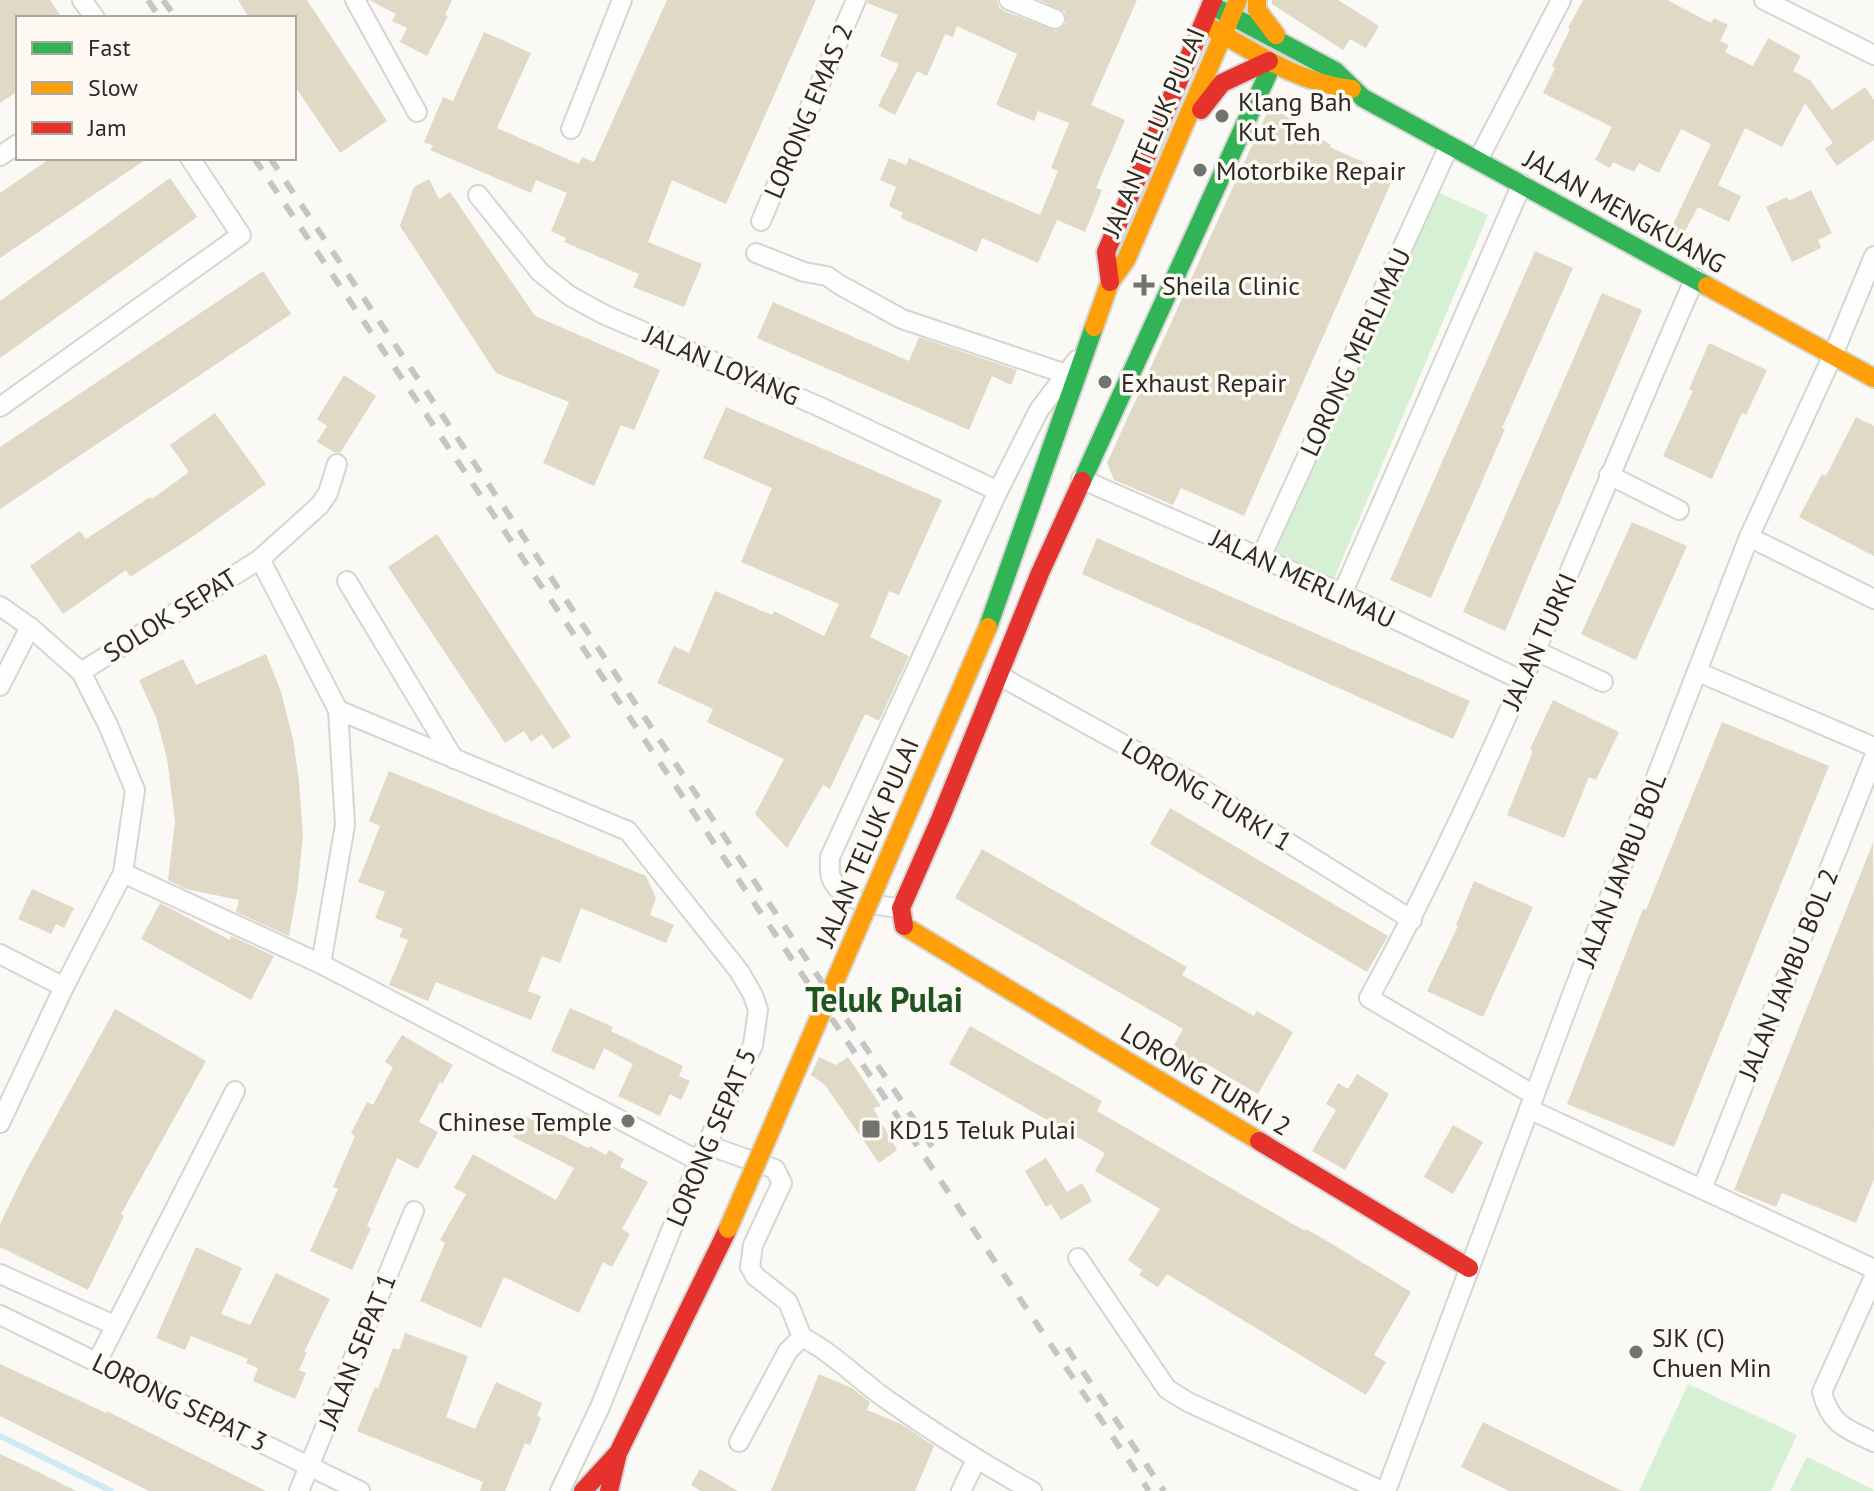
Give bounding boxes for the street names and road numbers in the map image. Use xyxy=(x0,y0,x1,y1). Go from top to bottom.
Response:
street label: LORONG EMAS 2 xyxy=(756,19,860,203)
street label: JALAN TELUK PULAI xyxy=(1094,23,1212,242)
street label: JALAN MENGKUANG xyxy=(1518,141,1732,280)
street label: LORONG MERLIMAU xyxy=(1292,243,1418,461)
street label: JALAN LOYANG xyxy=(638,317,805,413)
street label: JALAN MERLIMAU xyxy=(1205,520,1400,635)
street label: SOLOK SEPAT xyxy=(97,561,243,669)
street label: JALAN TURKI xyxy=(1494,568,1584,715)
street label: LORONG TURKI 1 xyxy=(1116,730,1298,858)
street label: JALAN TELUK PULAI xyxy=(808,733,926,952)
street label: JALAN JAMBU BOL xyxy=(1569,768,1673,972)
street label: JALAN JAMBU BOL 2 xyxy=(1730,864,1845,1085)
street label: LORONG TURKI 2 xyxy=(1115,1015,1297,1143)
street label: LORONG SEPAT 5 xyxy=(659,1043,763,1231)
street label: JALAN SEPAT 1 xyxy=(310,1268,403,1434)
street label: LORONG SEPAT 3 xyxy=(87,1345,273,1459)

